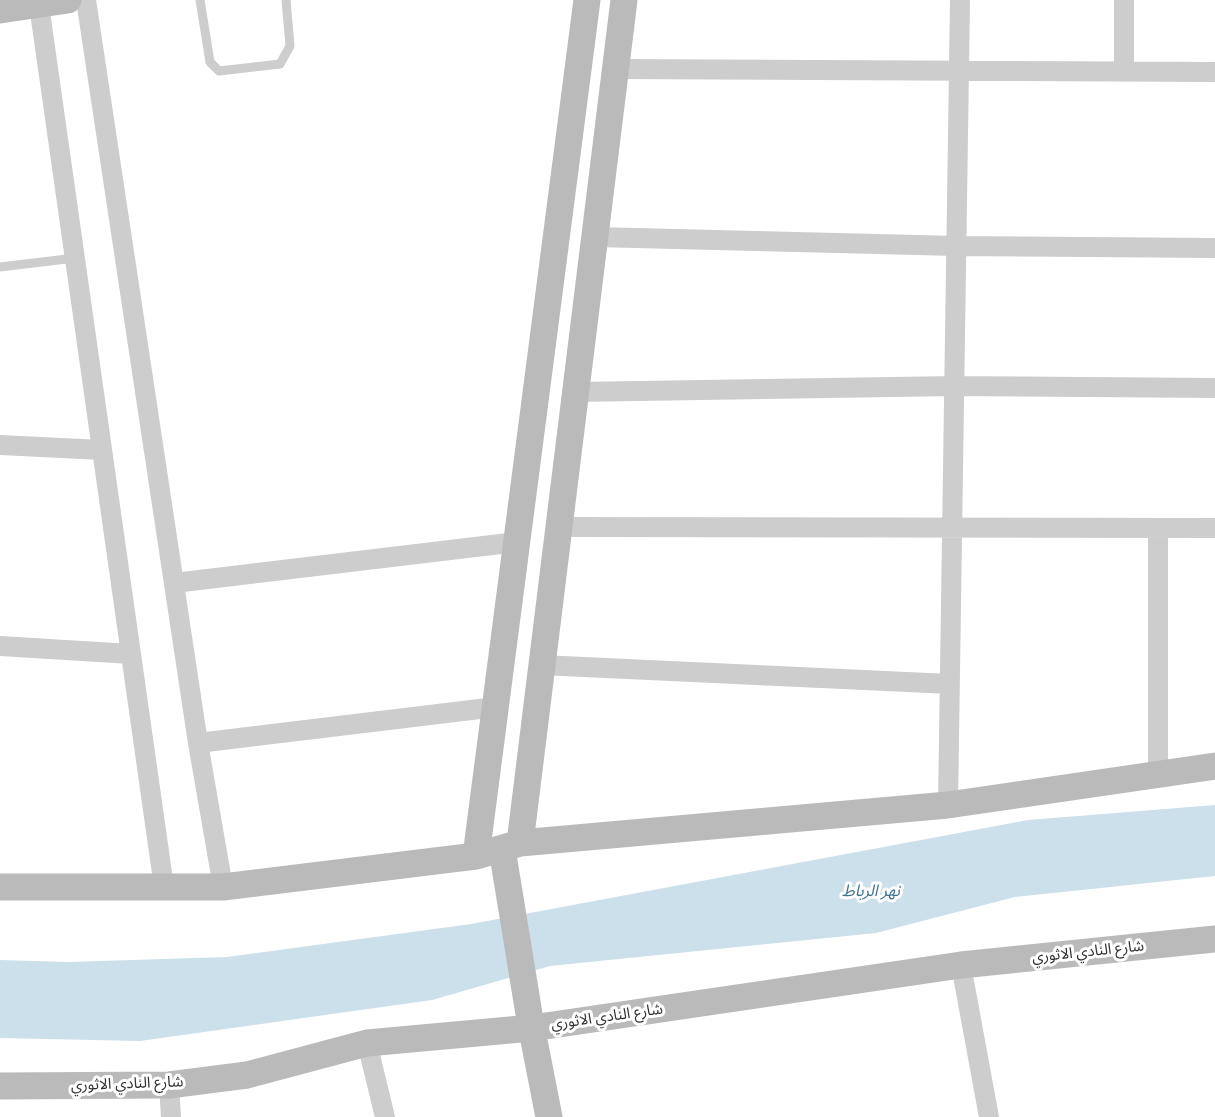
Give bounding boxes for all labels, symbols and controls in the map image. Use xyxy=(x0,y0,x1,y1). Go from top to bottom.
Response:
water label: نهر الرباط xyxy=(842,882,900,902)
street label: شارع النادي الاثوري xyxy=(1031,937,1145,967)
street label: شارع النادي الاثوري xyxy=(550,1000,664,1034)
street label: شارع النادي الاثوري xyxy=(70,1073,184,1095)

